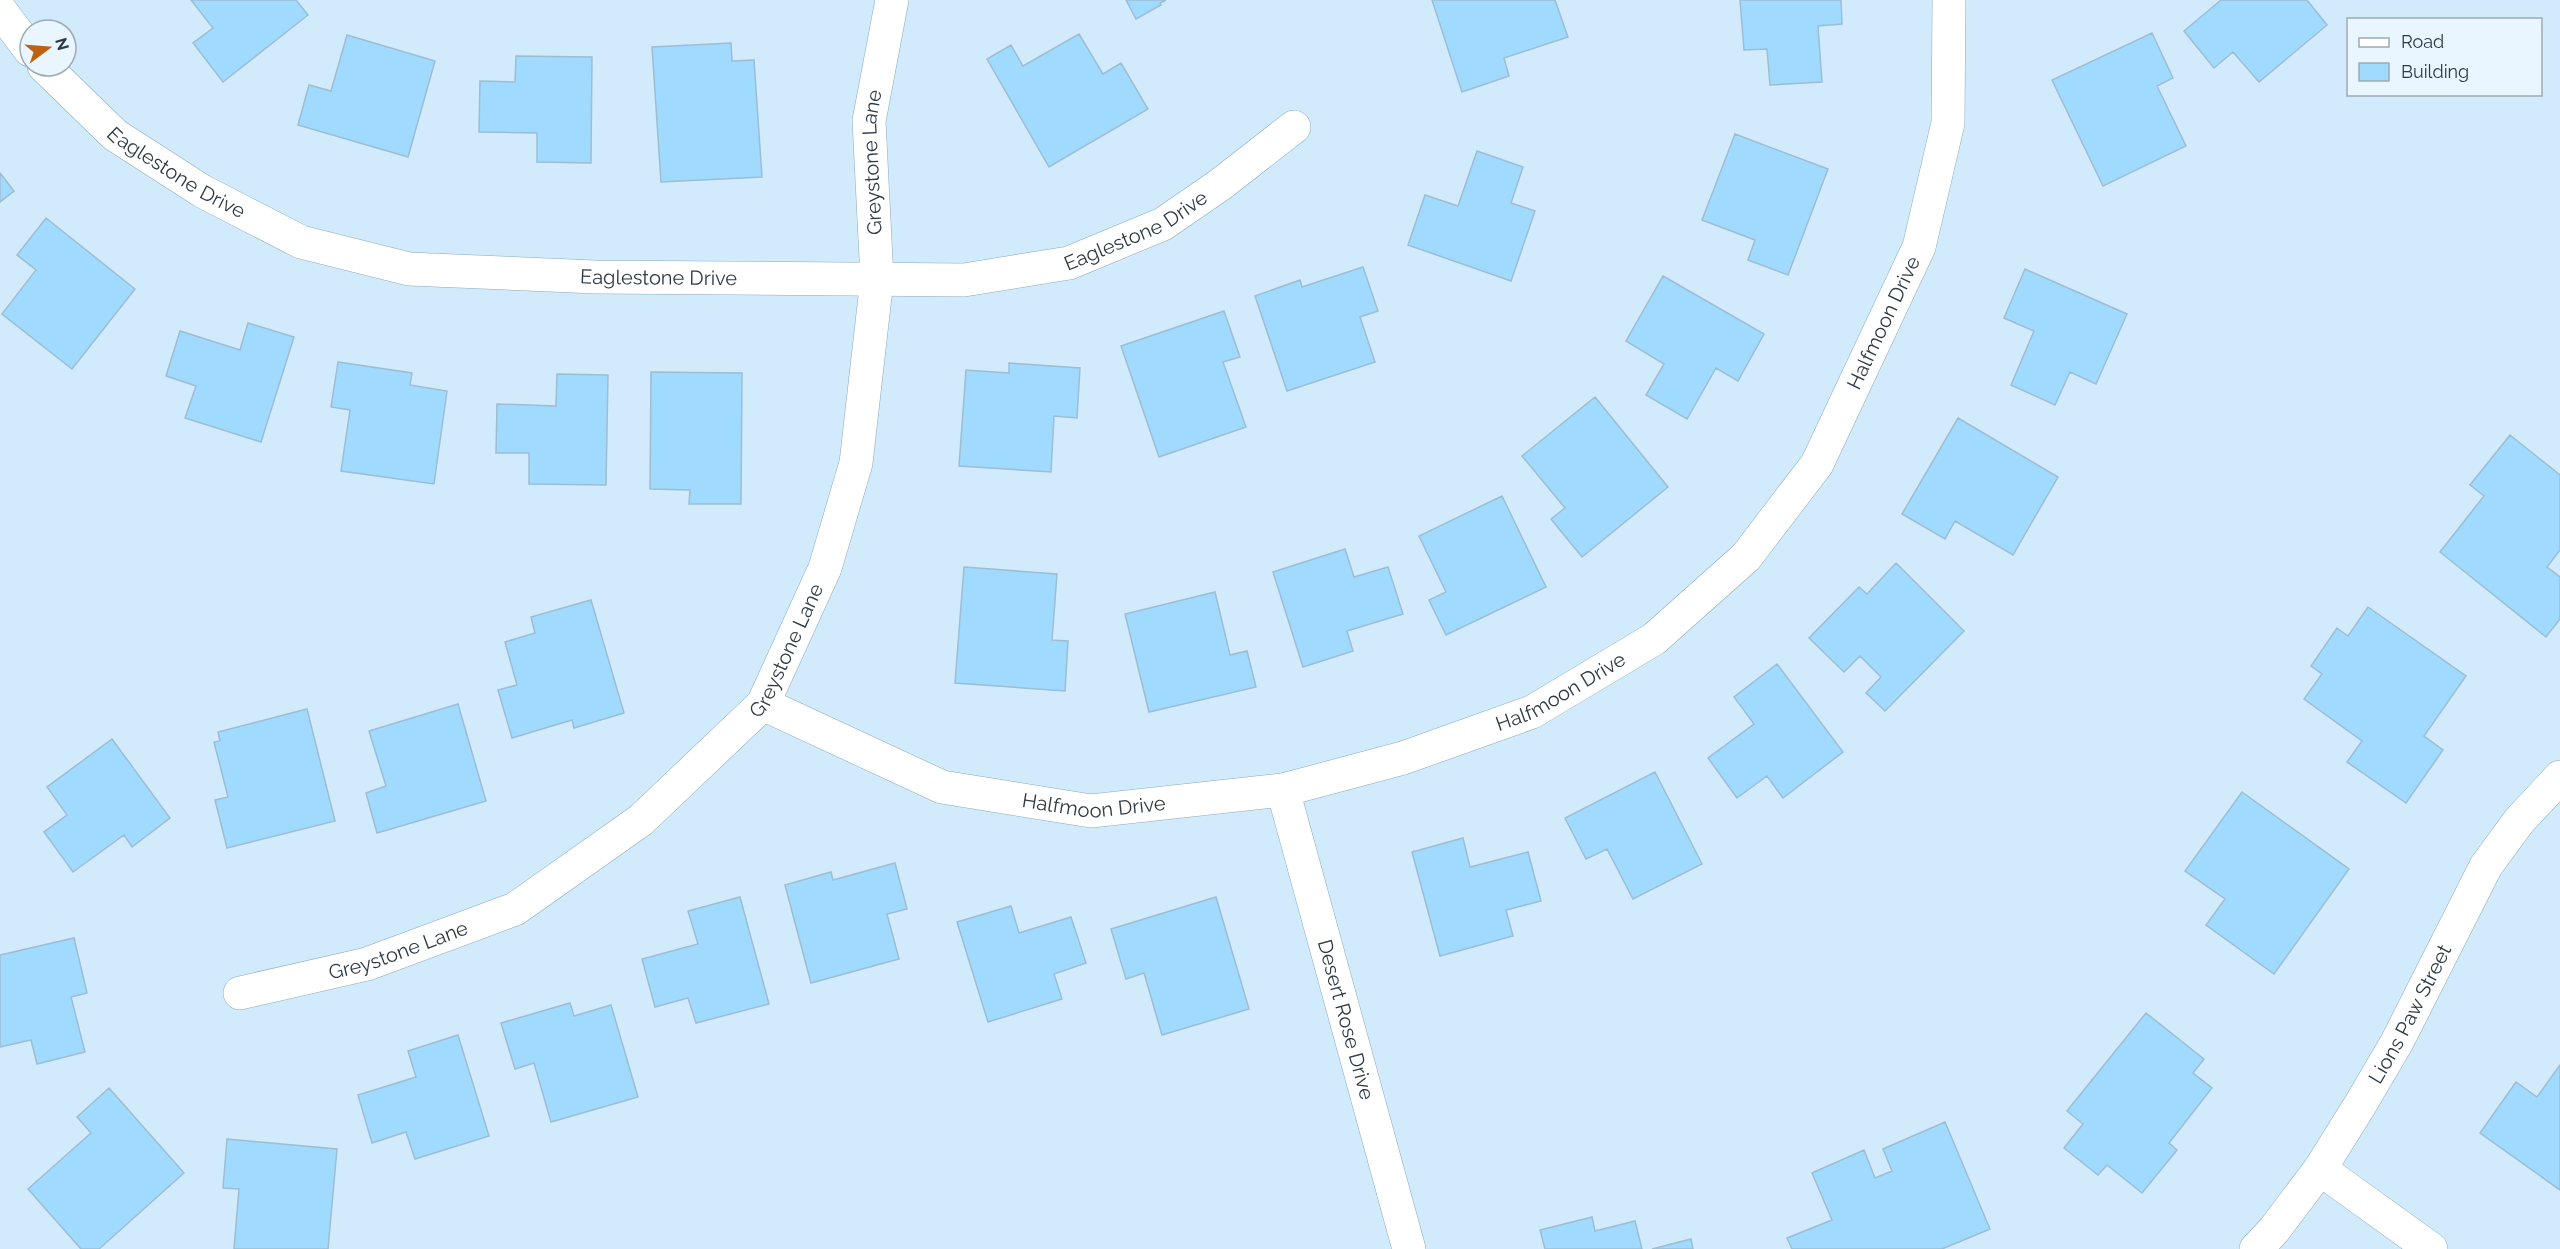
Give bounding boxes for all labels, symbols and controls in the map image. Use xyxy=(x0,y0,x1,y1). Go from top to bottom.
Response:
north arrow xyxy=(18,18,78,78)
legend xyxy=(2347,18,2542,96)
text: Road xyxy=(2401,31,2444,52)
text: N xyxy=(51,36,73,52)
text: Building xyxy=(2401,61,2469,82)
street label: Greystone Lane xyxy=(857,87,887,235)
street label: Eaglestone Drive xyxy=(102,122,250,223)
street label: Eaglestone Drive xyxy=(1060,185,1212,276)
street label: Halfmoon Drive xyxy=(1842,252,1925,393)
street label: Eaglestone Drive xyxy=(580,264,738,290)
street label: Greystone Lane xyxy=(744,580,828,723)
street label: Halfmoon Drive xyxy=(1492,647,1630,736)
street label: Halfmoon Drive xyxy=(1021,788,1167,823)
street label: Greystone Lane xyxy=(326,916,471,984)
street label: Desert Rose Drive xyxy=(1313,937,1380,1103)
street label: Lions Paw Street xyxy=(2363,940,2456,1088)

